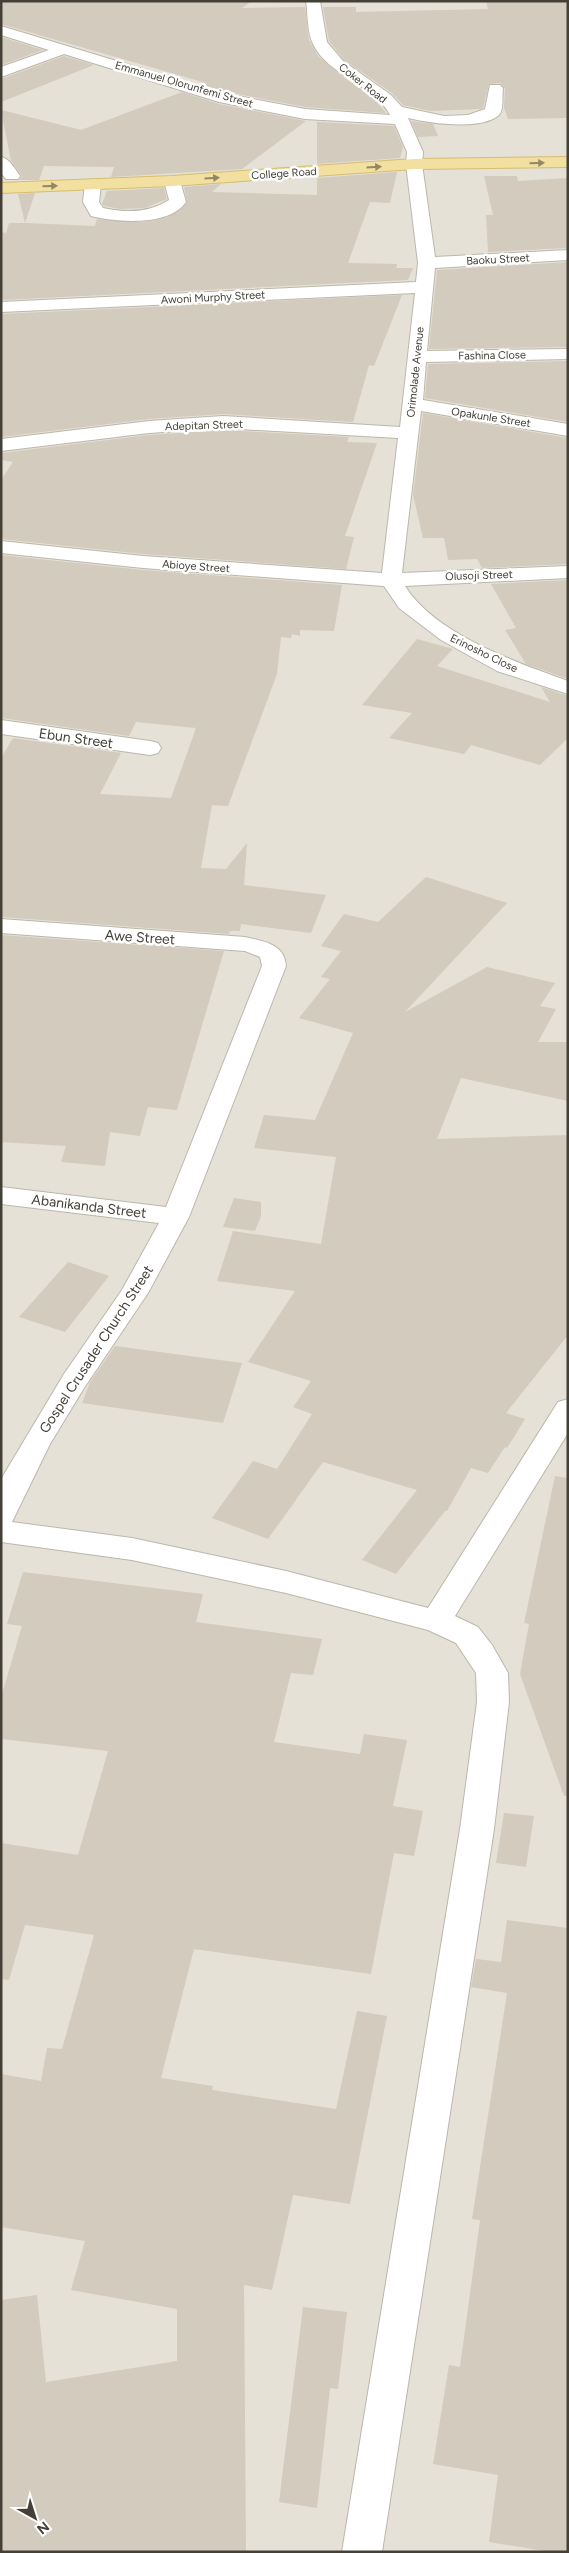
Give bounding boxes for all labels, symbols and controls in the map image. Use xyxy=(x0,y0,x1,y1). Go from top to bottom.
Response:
street label: Emmanuel Olorunfemi Street xyxy=(113,59,254,110)
street label: Coker Road xyxy=(336,61,389,106)
one-way arrow xyxy=(529,159,545,167)
one-way arrow xyxy=(367,162,383,170)
street label: College Road xyxy=(251,165,317,182)
one-way arrow xyxy=(205,174,221,182)
one-way arrow xyxy=(42,182,58,190)
street label: Baoku Street xyxy=(466,251,530,268)
street label: Awoni Murphy Street xyxy=(160,288,266,307)
street label: Orimolade Avenue xyxy=(404,326,427,418)
street label: Fashina Close xyxy=(458,348,526,363)
street label: Opakunle Street xyxy=(450,405,532,430)
street label: Adepitan Street xyxy=(165,418,243,433)
street label: Abioye Street xyxy=(162,558,230,575)
street label: Olusoji Street xyxy=(445,568,513,583)
street label: Erinosho Close xyxy=(448,631,520,675)
street label: Ebun Street xyxy=(38,725,114,752)
street label: Awe Street xyxy=(104,927,176,948)
street label: Abanikanda Street xyxy=(31,1191,147,1222)
street label: Gospel Crusader Church Street xyxy=(36,1262,157,1436)
north arrow xyxy=(10,2493,60,2543)
text: N xyxy=(33,2518,52,2538)

